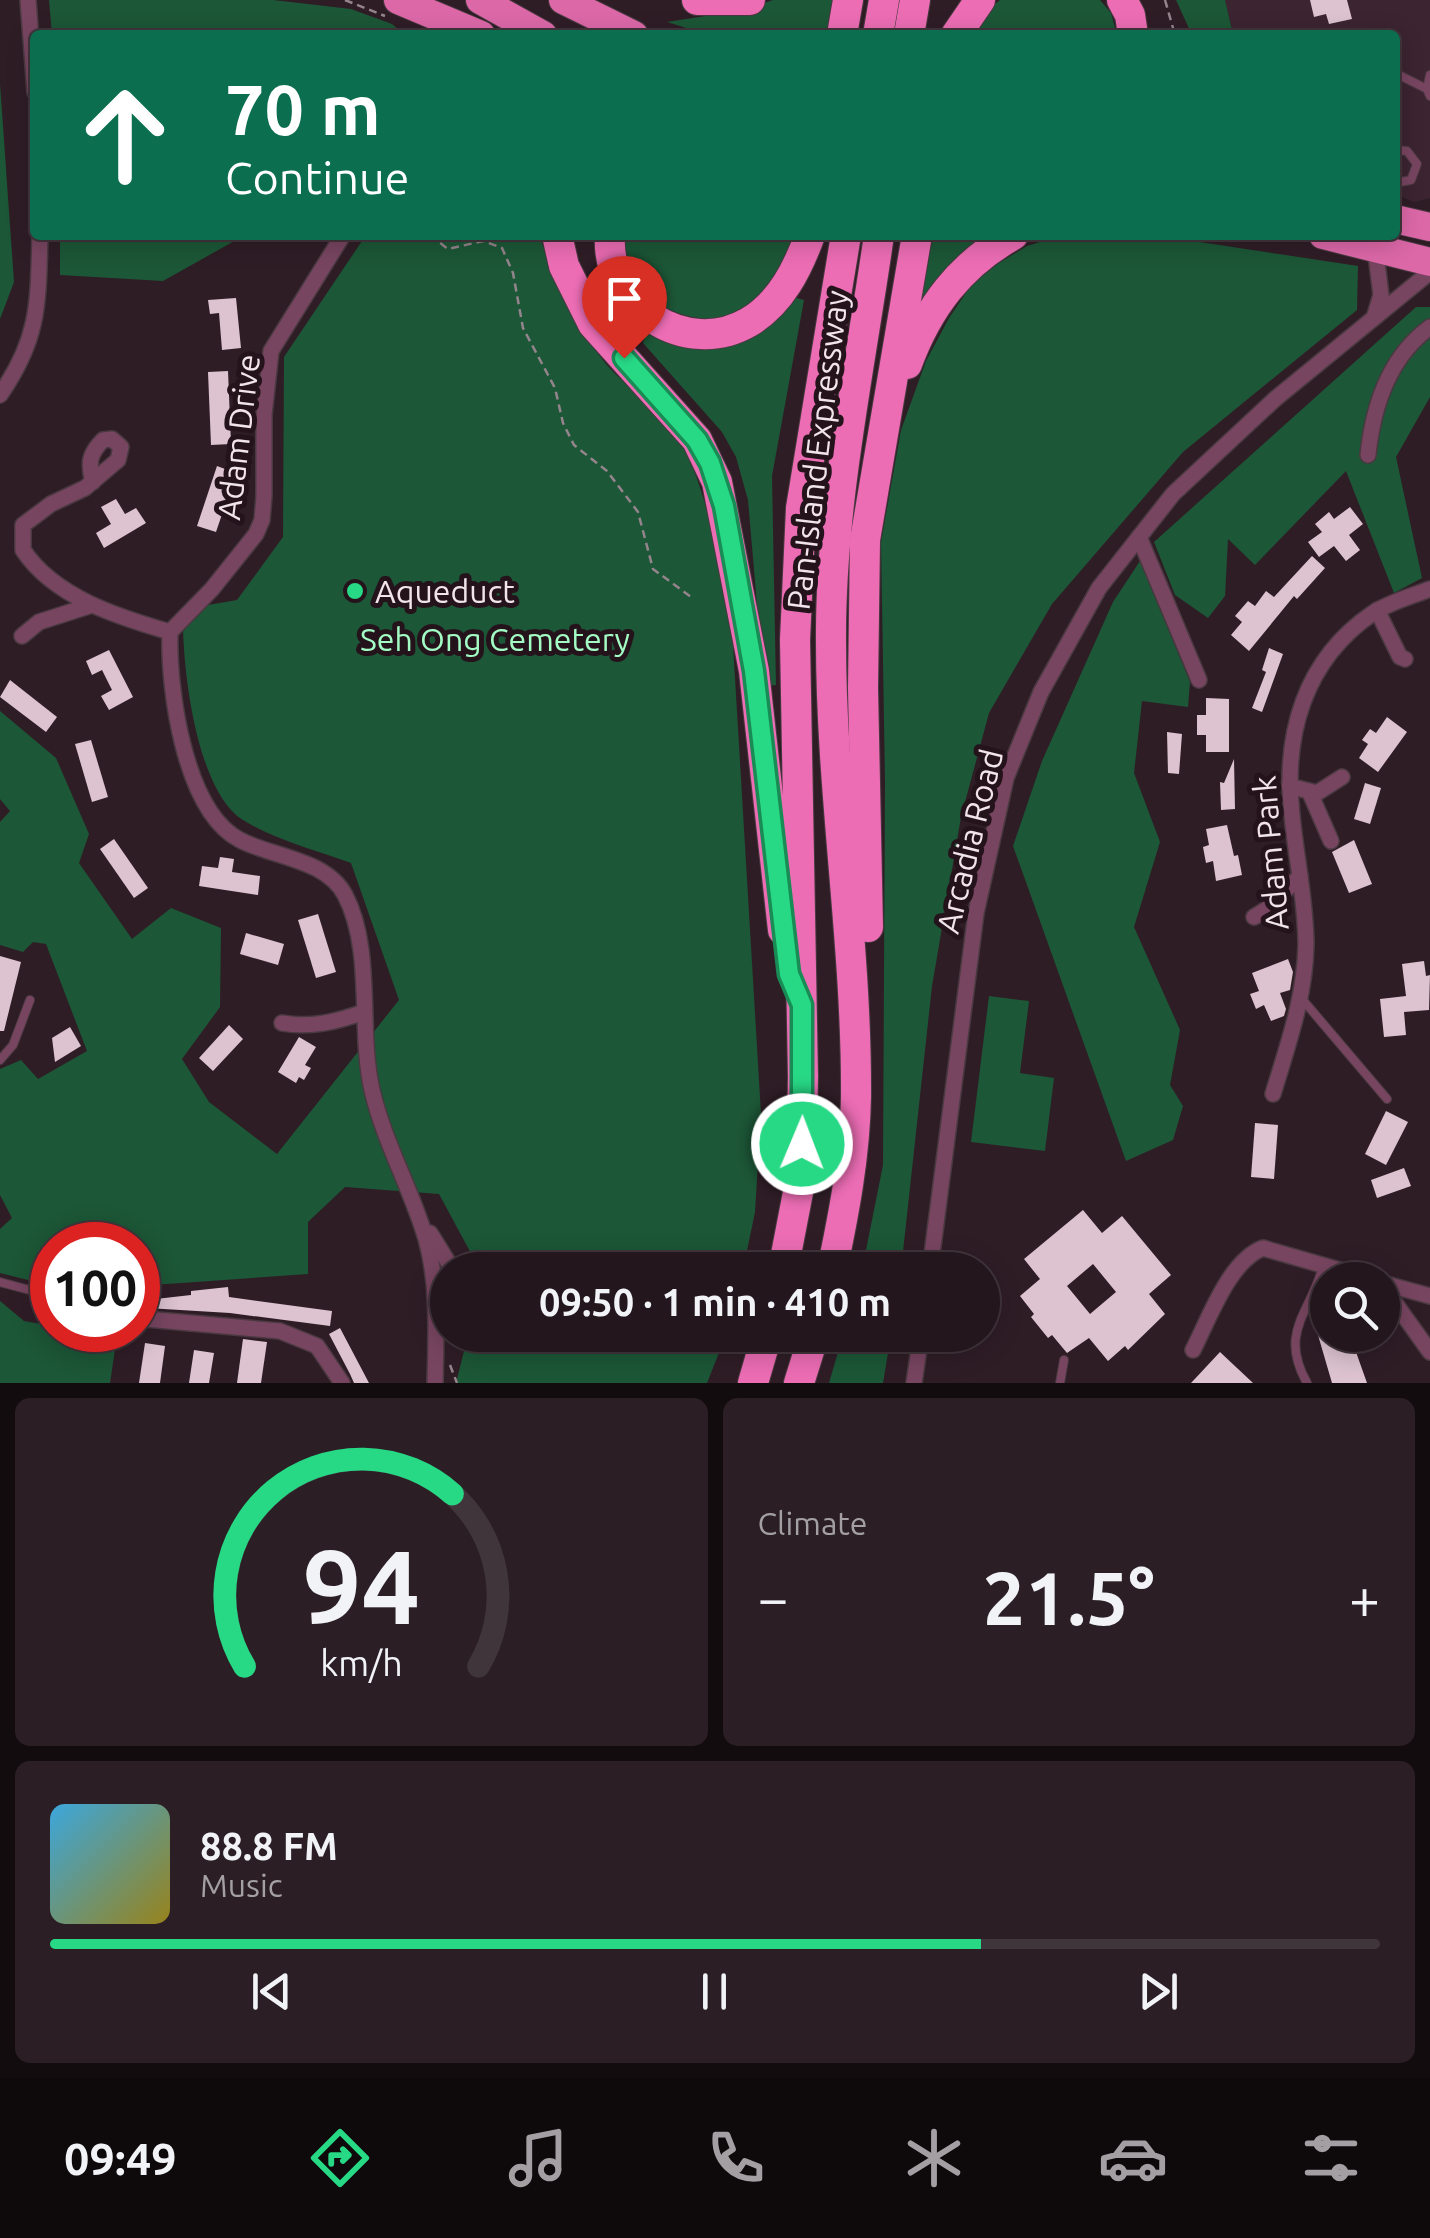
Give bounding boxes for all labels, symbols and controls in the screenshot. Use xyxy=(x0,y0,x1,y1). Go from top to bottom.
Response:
icon: ahead xyxy=(60,70,190,200)
text: 70 m xyxy=(225,70,381,148)
text: Continue xyxy=(225,152,409,203)
pin xyxy=(582,256,667,359)
icon: arrive xyxy=(597,271,652,326)
street label: Pan-Island Expressway xyxy=(780,288,854,612)
street label: Adam Drive xyxy=(210,352,266,522)
place label: Aqueduct xyxy=(375,573,515,609)
marker: Aqueduct xyxy=(344,580,366,602)
park label: Seh Ong Cemetery xyxy=(360,621,630,657)
street label: Arcadia Road xyxy=(929,745,1009,937)
street label: Adam Park xyxy=(1245,774,1295,932)
position arrow xyxy=(750,1092,854,1196)
speed limit sign: 100 xyxy=(30,1222,160,1352)
map controls xyxy=(1310,1262,1400,1352)
button: search xyxy=(1310,1262,1400,1352)
text: 09:50 · 1 min · 410 m xyxy=(539,1281,891,1323)
text: Climate xyxy=(758,1505,868,1541)
text: 94 xyxy=(303,1527,420,1644)
text: 21.5° xyxy=(983,1555,1155,1639)
text: − xyxy=(758,1567,789,1628)
text: + xyxy=(1349,1567,1380,1628)
text: km/h xyxy=(320,1643,403,1683)
text: 88.8 FM xyxy=(200,1825,338,1867)
text: Music xyxy=(200,1867,283,1903)
icon: previous xyxy=(244,1964,299,2019)
icon: pause xyxy=(687,1964,742,2019)
icon: next xyxy=(1131,1964,1186,2019)
icon: directions xyxy=(305,2123,375,2193)
icon: music xyxy=(503,2123,573,2193)
icon: phone xyxy=(701,2123,771,2193)
icon: climate xyxy=(899,2123,969,2193)
icon: car xyxy=(1098,2123,1168,2193)
icon: filters xyxy=(1296,2123,1366,2193)
text: 09:49 xyxy=(64,2133,177,2184)

